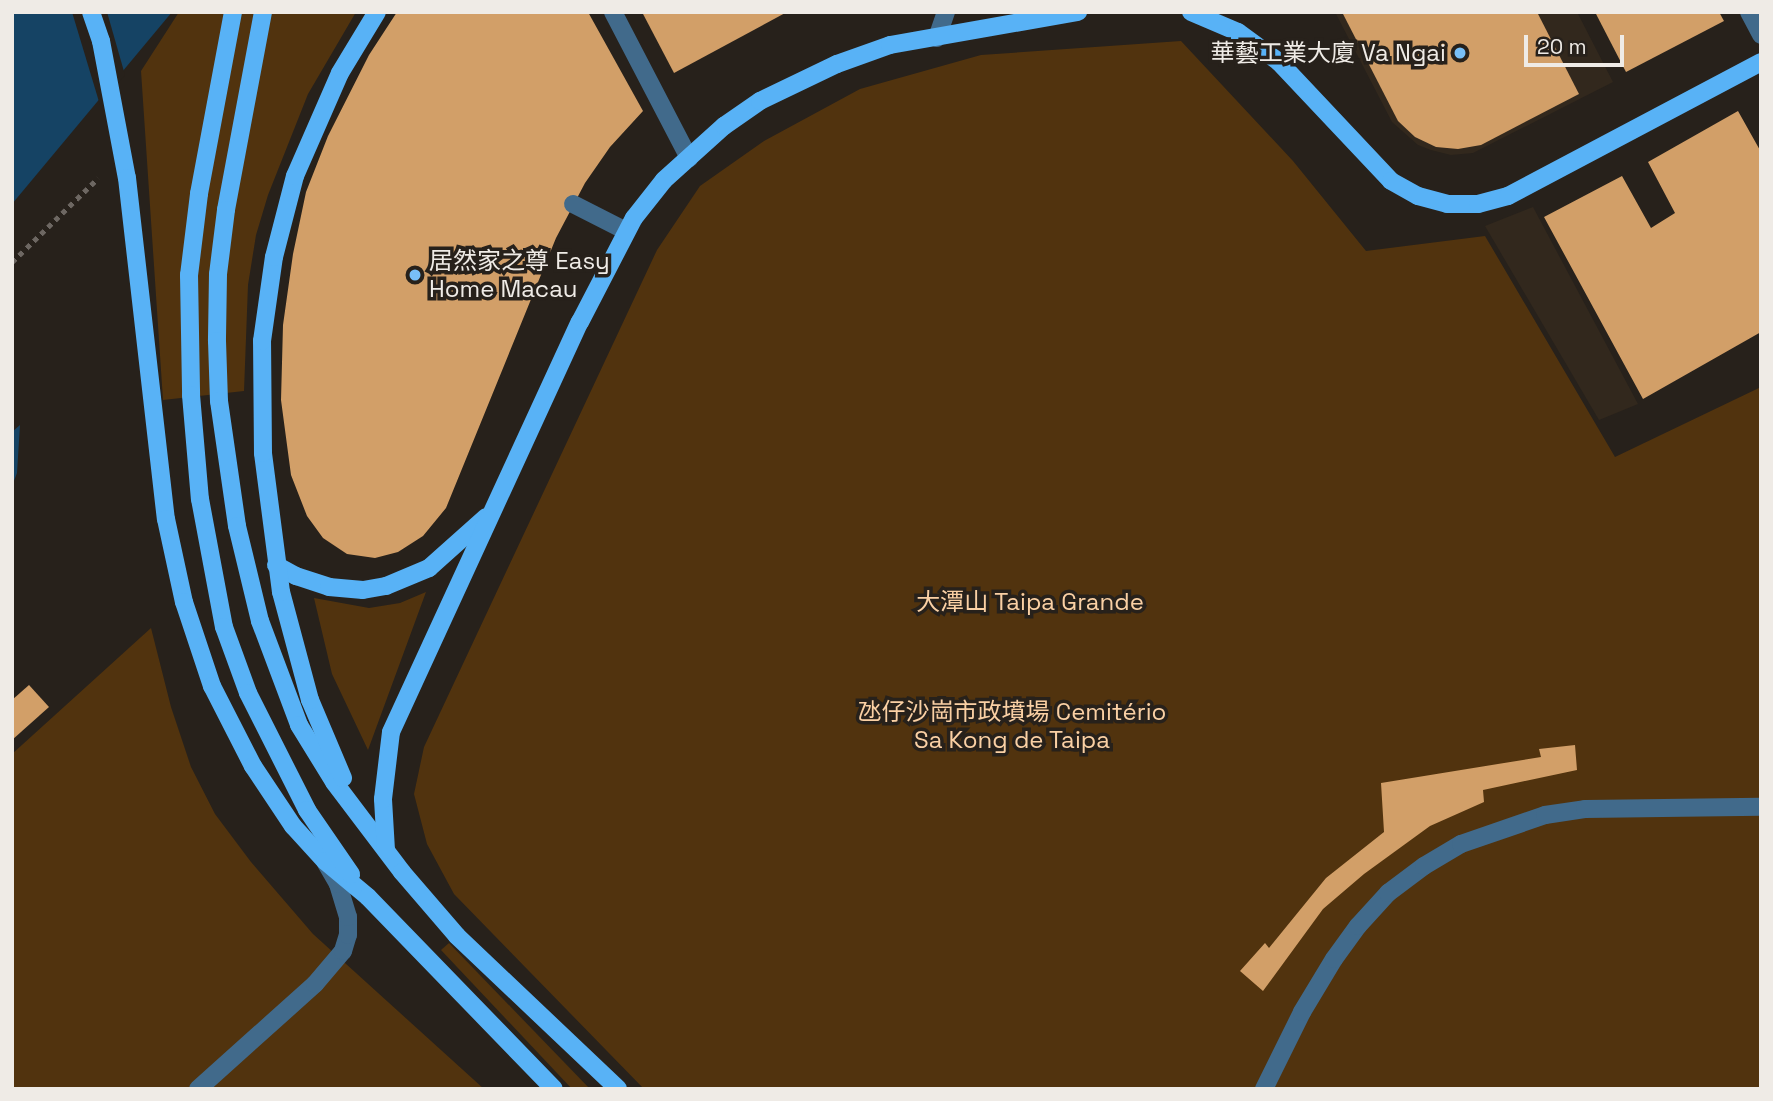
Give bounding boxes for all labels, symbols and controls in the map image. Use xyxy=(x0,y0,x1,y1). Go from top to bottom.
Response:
scale bar xyxy=(1528,21,1628,65)
text: 20 m xyxy=(1537,33,1587,60)
place label: 華藝工業大廈 Va Ngai xyxy=(1211,39,1446,67)
marker: 華藝工業大廈 Va Ngai xyxy=(1452,45,1468,61)
place label: 居然家之尊 Easy Home Macau xyxy=(429,247,610,303)
marker: 居然家之尊 Easy Home Macau xyxy=(407,267,423,283)
park label: 大潭山 Taipa Grande xyxy=(916,588,1144,616)
park label: 氹仔沙崗市政墳場 Cemitério Sa Kong de Taipa xyxy=(858,698,1166,754)

